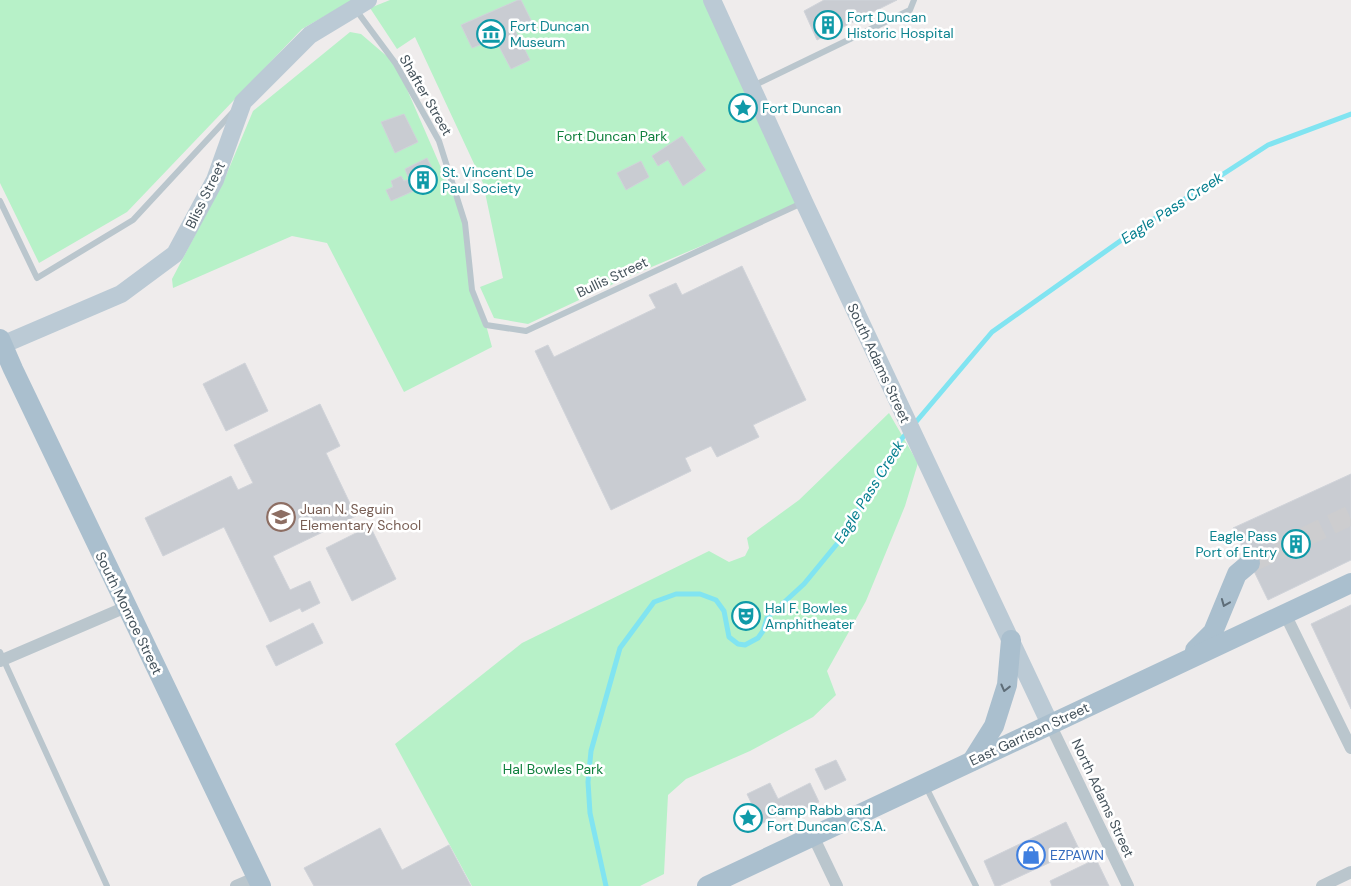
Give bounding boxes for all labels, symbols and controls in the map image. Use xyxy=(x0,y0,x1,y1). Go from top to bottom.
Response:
place label: Fort Duncan Historic Hospital xyxy=(847,8,954,42)
building icon: Fort Duncan Historic Hospital xyxy=(813,10,843,40)
place label: Fort Duncan Museum xyxy=(510,17,589,51)
museum icon: Fort Duncan Museum xyxy=(476,19,506,49)
street label: Shafter Street xyxy=(396,51,456,139)
place icon: Fort Duncan xyxy=(728,93,758,123)
place label: Fort Duncan xyxy=(762,99,841,117)
park label: Fort Duncan Park xyxy=(557,127,667,145)
street label: Bliss Street xyxy=(181,159,229,231)
place label: St. Vincent De Paul Society xyxy=(442,163,534,197)
building icon: St. Vincent De Paul Society xyxy=(408,165,438,195)
water label: Eagle Pass Creek xyxy=(1117,167,1227,249)
street label: Bullis Street xyxy=(574,253,650,301)
street label: South Adams Street xyxy=(843,300,915,426)
water label: Eagle Pass Creek xyxy=(829,436,909,547)
place label: Juan N. Seguin Elementary School xyxy=(300,500,421,534)
school or university icon: Juan N. Seguin Elementary School xyxy=(266,502,296,532)
place label: Eagle Pass Port of Entry xyxy=(1195,527,1277,561)
building icon: Eagle Pass Port of Entry xyxy=(1281,529,1311,559)
street label: South Monroe Street xyxy=(91,549,167,677)
one-way arrow xyxy=(1221,598,1232,607)
place label: Hal F. Bowles Amphitheater xyxy=(765,599,854,633)
theatre icon: Hal F. Bowles Amphitheater xyxy=(731,601,761,631)
one-way arrow xyxy=(1000,684,1011,693)
street label: East Garrison Street xyxy=(966,698,1092,770)
street label: North Adams Street xyxy=(1068,736,1138,860)
park label: Hal Bowles Park xyxy=(503,760,603,778)
place label: Camp Rabb and Fort Duncan C.S.A. xyxy=(767,801,886,835)
place icon: Camp Rabb and Fort Duncan C.S.A. xyxy=(733,803,763,833)
shop icon: EZPAWN xyxy=(1016,840,1046,870)
place label: EZPAWN xyxy=(1050,846,1104,864)

